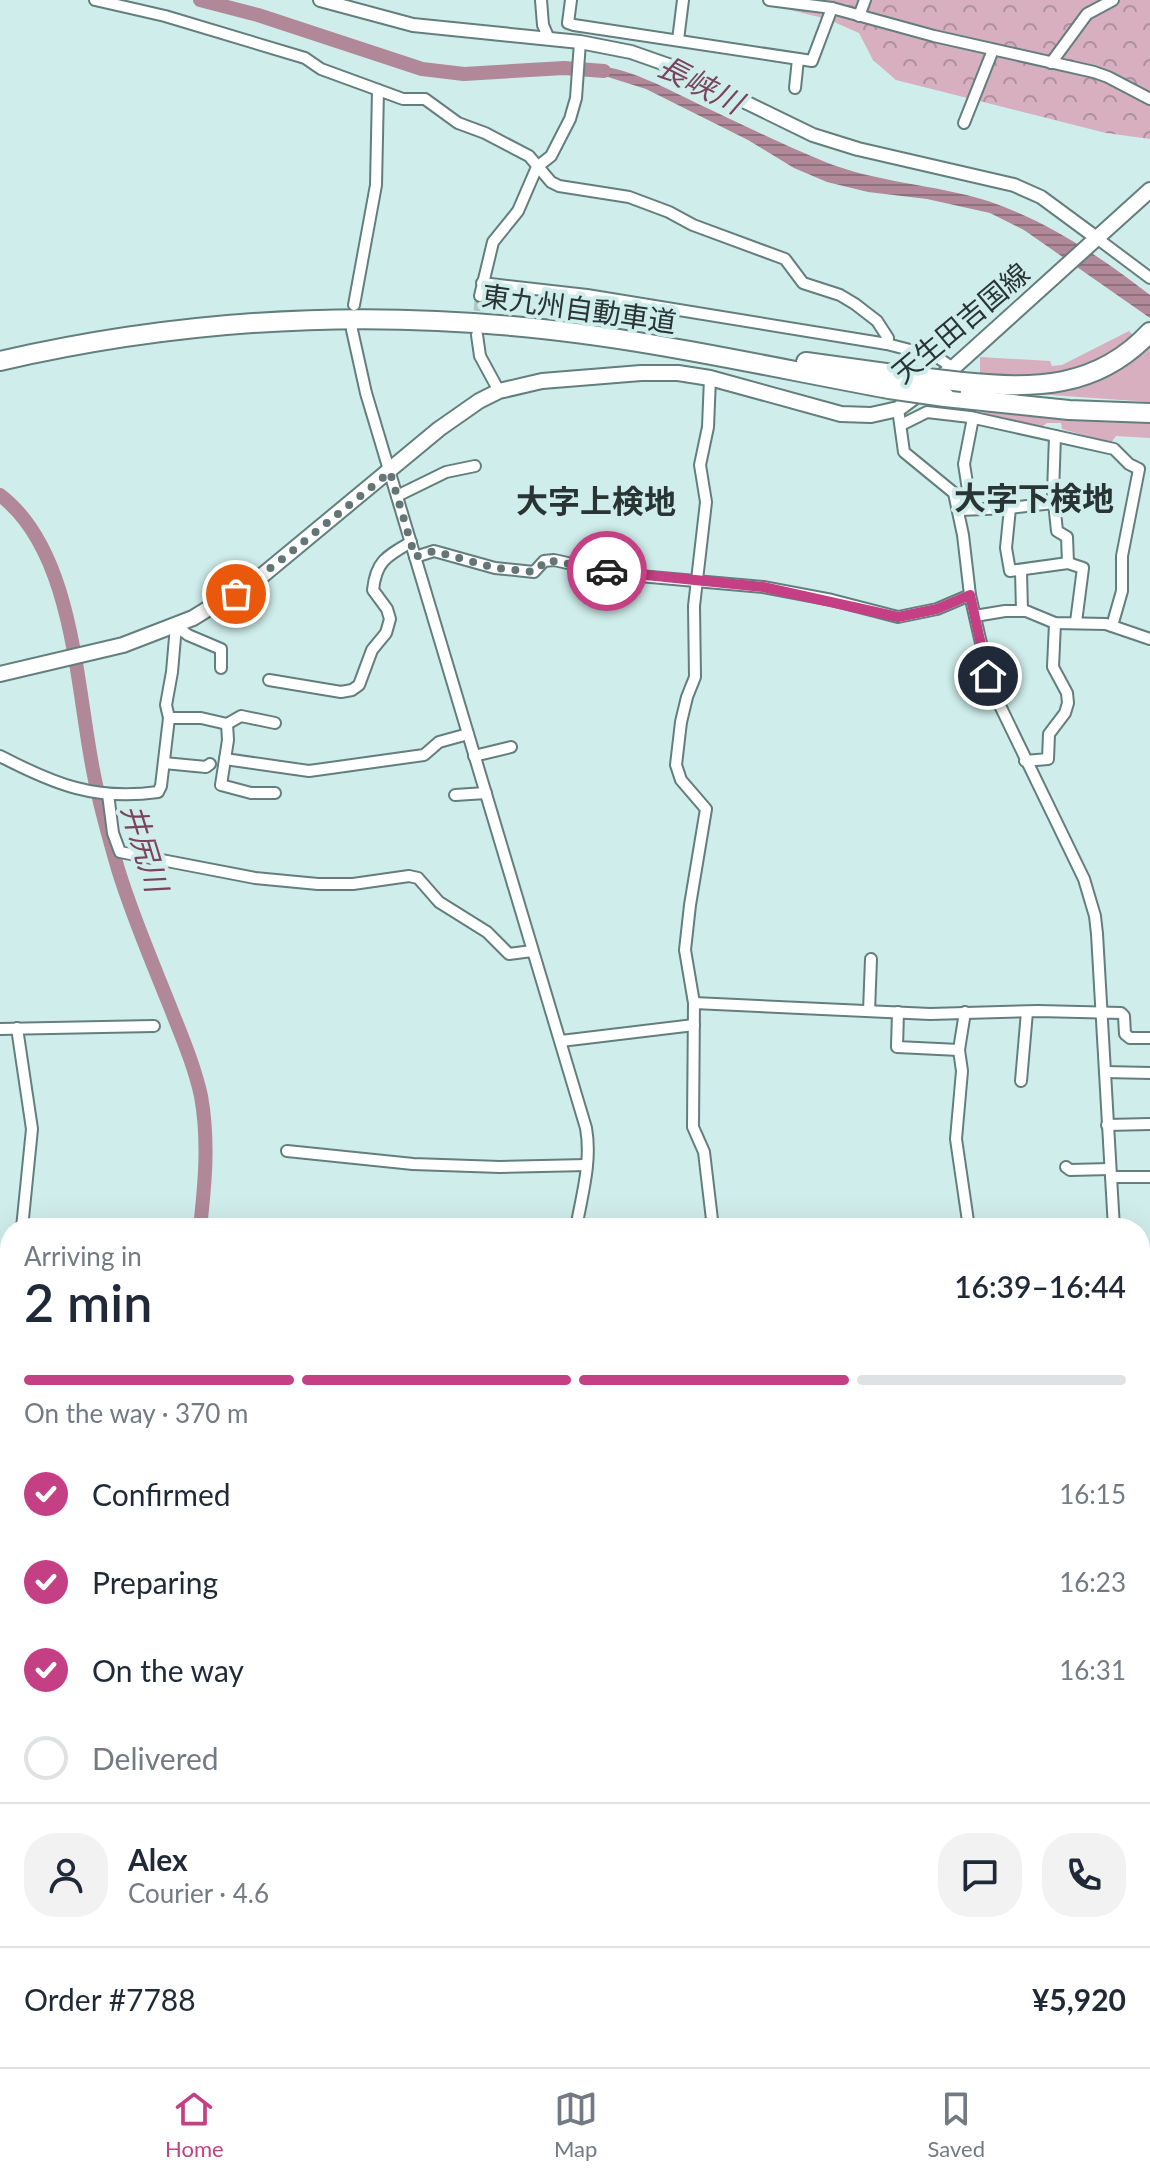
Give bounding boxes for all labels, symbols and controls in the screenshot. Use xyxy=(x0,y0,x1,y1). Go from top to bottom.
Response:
water label: 長峡川 xyxy=(653,47,752,121)
street label: 天生田吉国線 xyxy=(885,255,1036,389)
street label: 東九州自動車道 xyxy=(480,278,679,338)
district label: 大字下検地 xyxy=(954,478,1114,517)
district label: 大字上検地 xyxy=(516,481,676,520)
courier xyxy=(567,531,647,611)
icon: car xyxy=(585,549,629,593)
pin xyxy=(202,560,270,628)
icon: bag xyxy=(214,572,258,616)
pin xyxy=(954,642,1022,710)
icon: home xyxy=(966,654,1010,698)
water label: 井尻川 xyxy=(116,799,177,899)
text: Arriving in xyxy=(24,1240,142,1272)
text: 16:39–16:44 xyxy=(954,1268,1126,1304)
text: 2 min xyxy=(24,1271,152,1333)
text: On the way · 370 m xyxy=(24,1397,248,1429)
icon: check xyxy=(24,1472,68,1516)
text: Confirmed xyxy=(92,1476,231,1512)
text: 16:15 xyxy=(1059,1478,1126,1510)
icon: check xyxy=(24,1560,68,1604)
text: Preparing xyxy=(92,1564,218,1600)
text: 16:23 xyxy=(1059,1566,1126,1598)
icon: check xyxy=(24,1648,68,1692)
text: On the way xyxy=(92,1652,244,1688)
text: 16:31 xyxy=(1059,1654,1126,1686)
text: Delivered xyxy=(92,1740,219,1776)
button: person xyxy=(24,1833,108,1917)
button: chat xyxy=(938,1833,1022,1917)
button: phone xyxy=(1042,1833,1126,1917)
text: Alex xyxy=(128,1841,188,1877)
text: Courier · 4.6 xyxy=(128,1877,269,1909)
text: Order #7788 xyxy=(24,1981,196,2017)
text: ¥5,920 xyxy=(1032,1981,1126,2017)
tab: Home xyxy=(165,2087,224,2162)
tab: Map xyxy=(554,2087,598,2162)
tab: Saved xyxy=(928,2087,985,2162)

